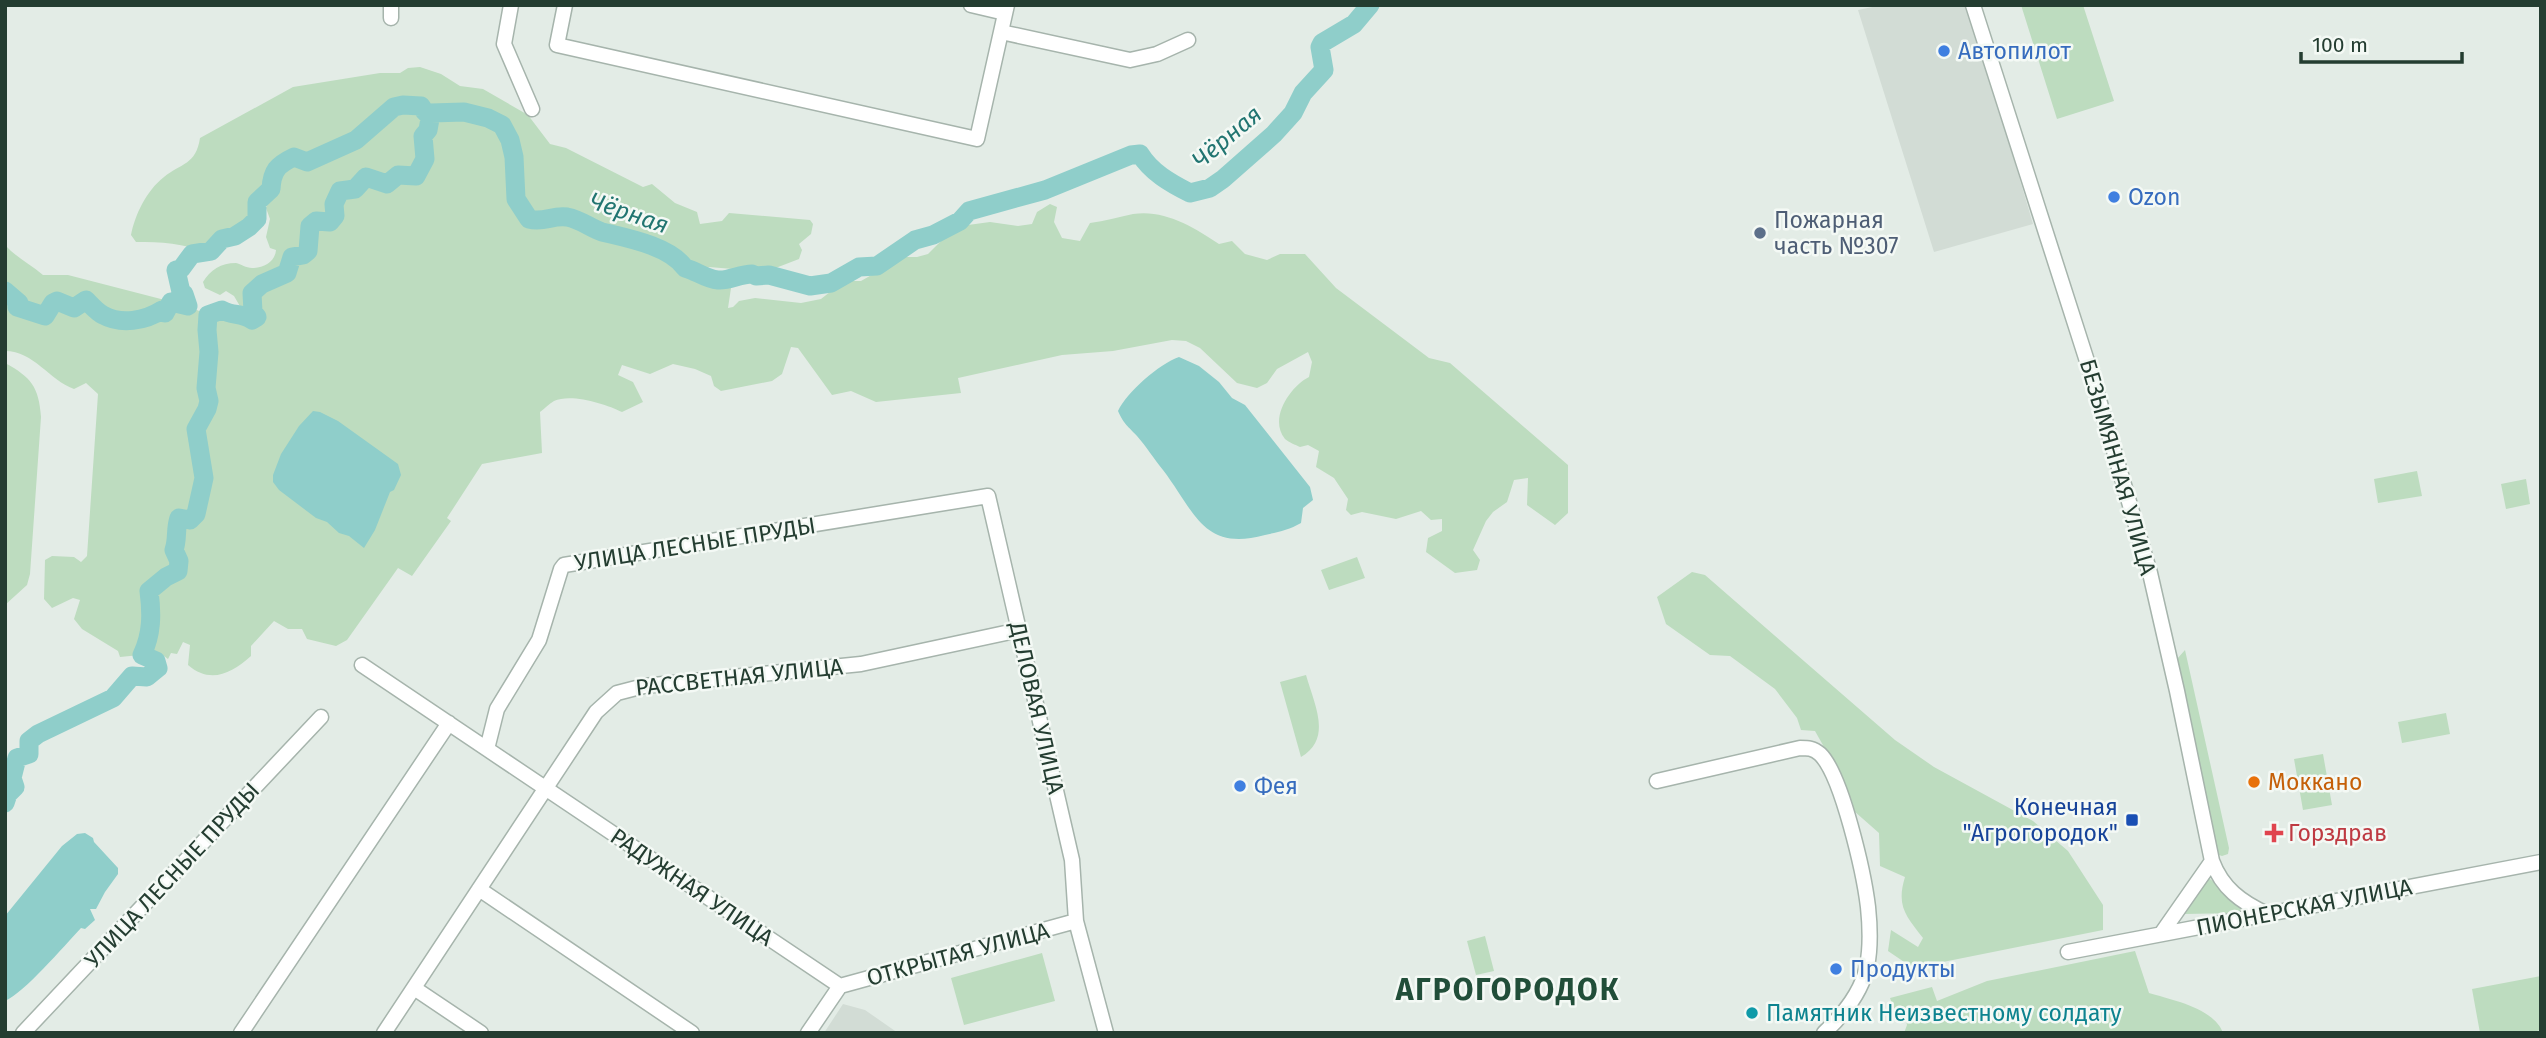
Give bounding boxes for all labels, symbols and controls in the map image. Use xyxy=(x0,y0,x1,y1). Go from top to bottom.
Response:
scale bar xyxy=(2301,21,2462,65)
text: 100 m xyxy=(2312,32,2368,58)
place label: Автопилот xyxy=(1958,37,2071,65)
marker: Автопилот xyxy=(1936,43,1952,59)
water label: Чёрная xyxy=(1187,100,1267,174)
place label: Ozon xyxy=(2128,183,2181,211)
water label: Чёрная xyxy=(586,186,672,240)
marker: Ozon xyxy=(2106,189,2122,205)
place label: Пожарная часть №307 xyxy=(1774,206,1898,260)
marker: Пожарная часть №307 xyxy=(1752,225,1768,241)
street label: БЕЗЫМЯННАЯ УЛИЦА xyxy=(2074,356,2163,579)
street label: УЛИЦА ЛЕСНЫЕ ПРУДЫ xyxy=(573,511,817,577)
street label: ДЕЛОВАЯ УЛИЦА xyxy=(1003,618,1071,798)
street label: РАССВЕТНАЯ УЛИЦА xyxy=(634,652,845,702)
place label: Моккано xyxy=(2268,768,2362,796)
place label: Фея xyxy=(1254,772,1298,800)
marker: Моккано xyxy=(2246,774,2262,790)
street label: УЛИЦА ЛЕСНЫЕ ПРУДЫ xyxy=(79,776,265,974)
marker: Фея xyxy=(1232,778,1248,794)
place label: Конечная "Агрогородок" xyxy=(1962,793,2118,847)
marker: Конечная "Агрогородок" xyxy=(2124,812,2140,828)
place label: Горздрав xyxy=(2288,819,2387,847)
street label: РАДУЖНАЯ УЛИЦА xyxy=(605,822,780,952)
marker: Горздрав xyxy=(2266,825,2282,841)
street label: ПИОНЕРСКАЯ УЛИЦА xyxy=(2194,872,2415,942)
street label: ОТКРЫТАЯ УЛИЦА xyxy=(864,916,1053,992)
place label: Продукты xyxy=(1850,955,1956,983)
marker: Продукты xyxy=(1828,961,1844,977)
district label: АГРОГОРОДОК xyxy=(1395,972,1620,1008)
place label: Памятник Неизвестному солдату xyxy=(1766,999,2122,1027)
marker: Памятник Неизвестному солдату xyxy=(1744,1005,1760,1021)

